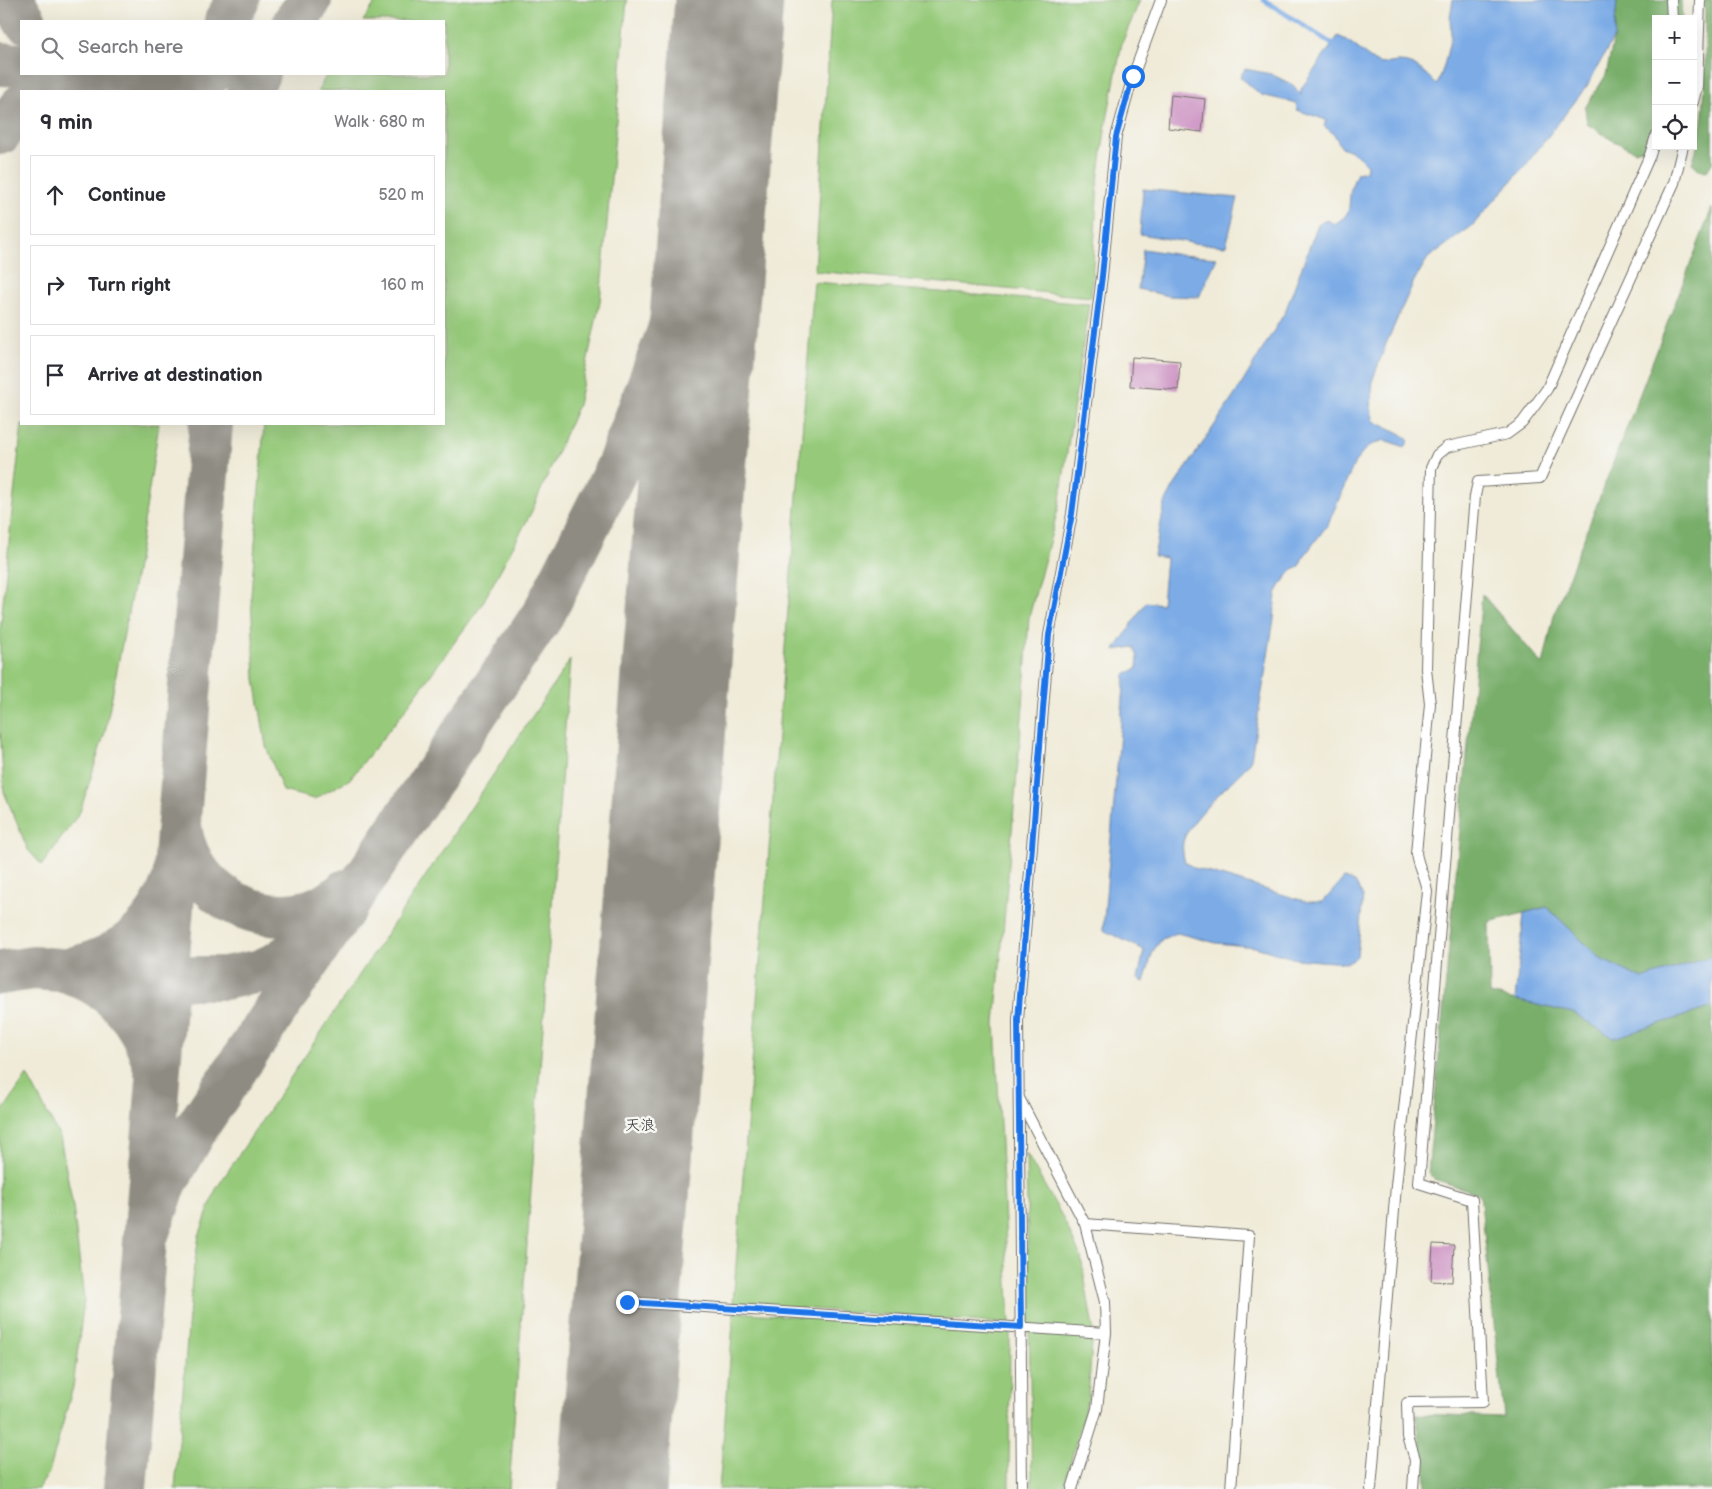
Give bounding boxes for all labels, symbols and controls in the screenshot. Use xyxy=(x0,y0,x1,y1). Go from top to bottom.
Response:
map controls xyxy=(1652,15,1697,150)
button: + xyxy=(1652,15,1697,60)
search box xyxy=(20,20,445,75)
icon: search xyxy=(38,34,66,62)
text: Search here xyxy=(78,36,183,59)
button: − xyxy=(1652,60,1697,105)
route start xyxy=(1122,65,1145,88)
button: locate xyxy=(1652,105,1697,150)
text: 9 min xyxy=(40,110,93,135)
text: Walk · 680 m xyxy=(334,113,425,132)
icon: ahead xyxy=(41,181,69,209)
text: Continue xyxy=(88,184,166,207)
text: 520 m xyxy=(378,186,424,205)
icon: right xyxy=(41,271,69,299)
text: Turn right xyxy=(88,274,171,297)
text: 160 m xyxy=(381,276,424,295)
icon: arrive xyxy=(41,361,69,389)
text: Arrive at destination xyxy=(88,364,263,387)
district label: 天浪 xyxy=(625,1116,655,1135)
route end xyxy=(616,1291,639,1314)

